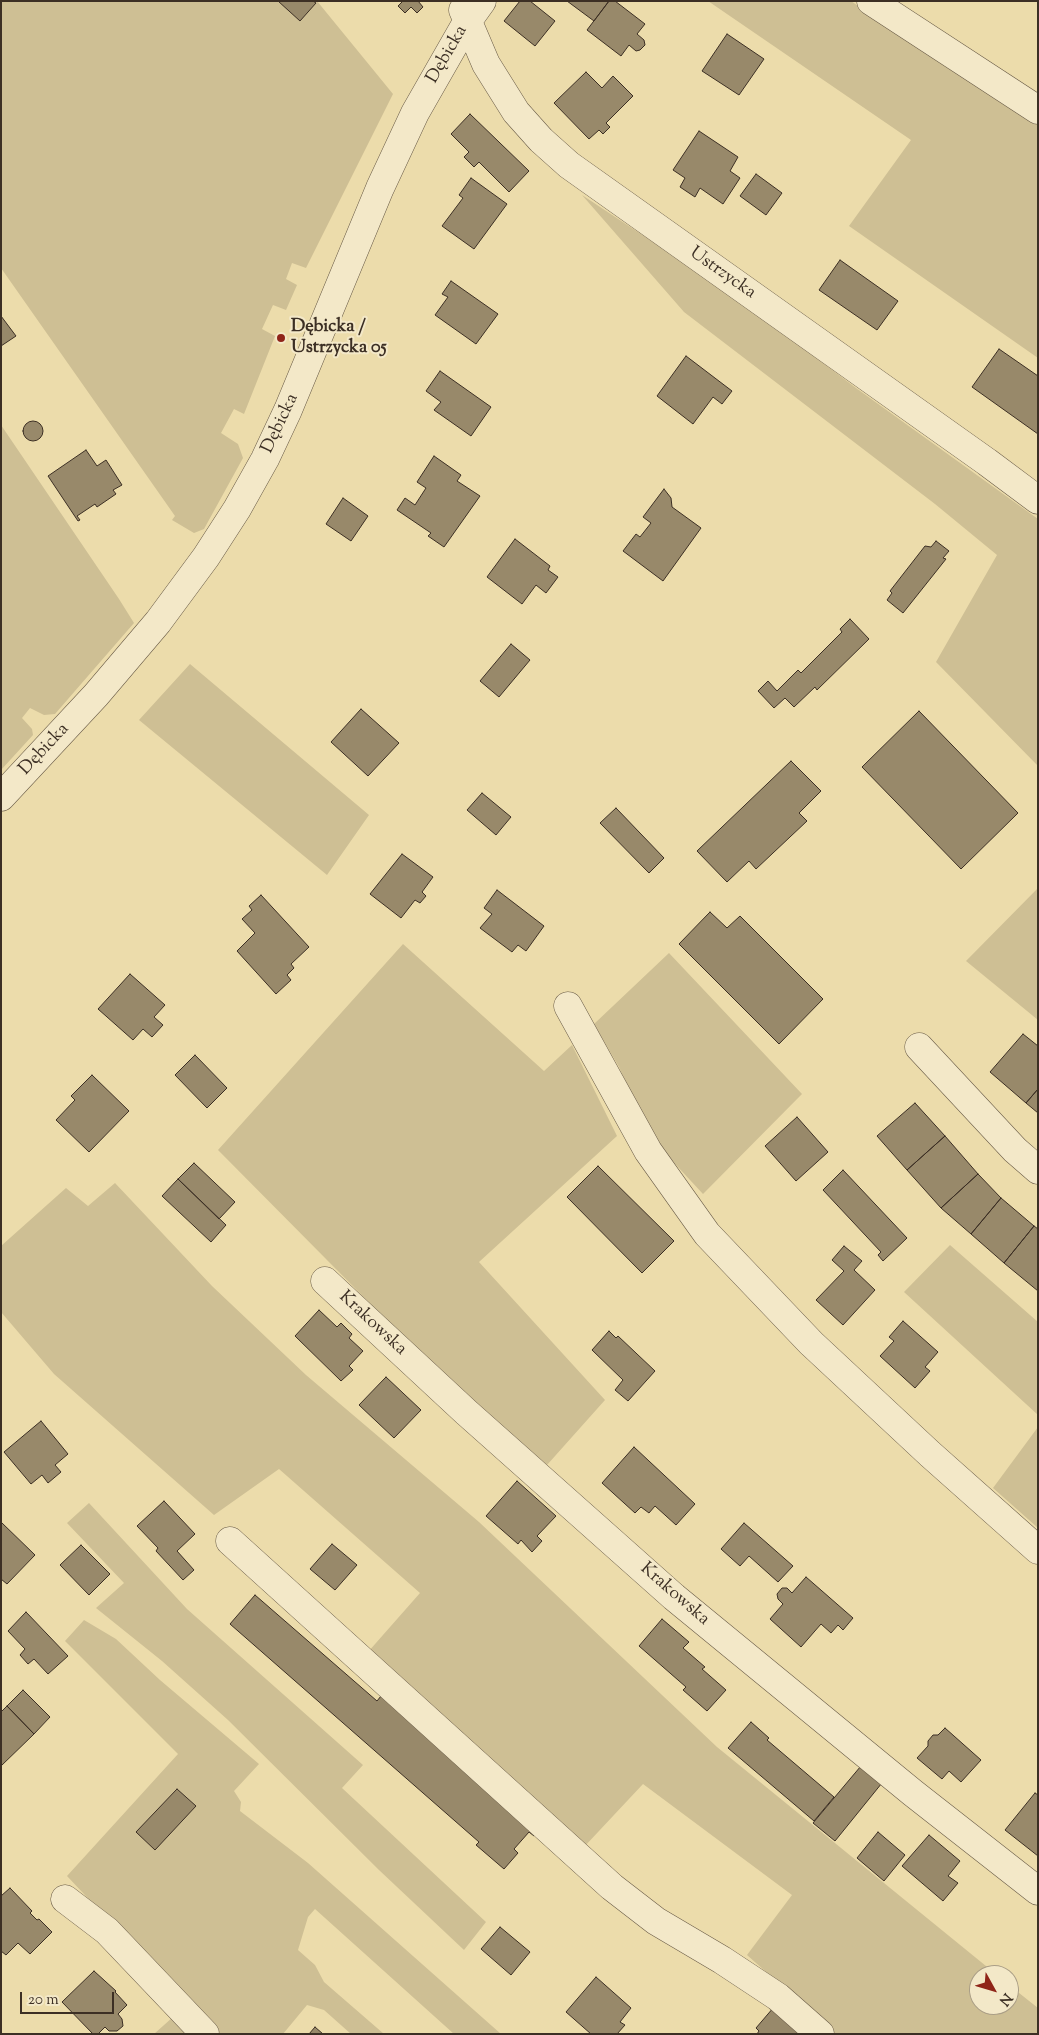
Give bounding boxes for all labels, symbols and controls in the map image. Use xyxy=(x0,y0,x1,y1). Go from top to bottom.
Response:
street label: Dębicka xyxy=(423,22,473,88)
street label: Ustrzycka xyxy=(685,243,759,305)
place label: Dębicka / Ustrzycka 05 xyxy=(291,317,387,359)
marker: Dębicka / Ustrzycka 05 xyxy=(275,332,287,344)
street label: Dębicka xyxy=(258,391,304,457)
street label: Dębicka xyxy=(15,719,75,781)
street label: Krakowska xyxy=(333,1287,411,1361)
street label: Krakowska xyxy=(635,1559,713,1631)
north arrow xyxy=(969,1965,1019,2015)
scale bar xyxy=(22,1982,116,2014)
text: N xyxy=(994,1988,1016,2009)
text: 20 m xyxy=(28,1990,59,2011)

